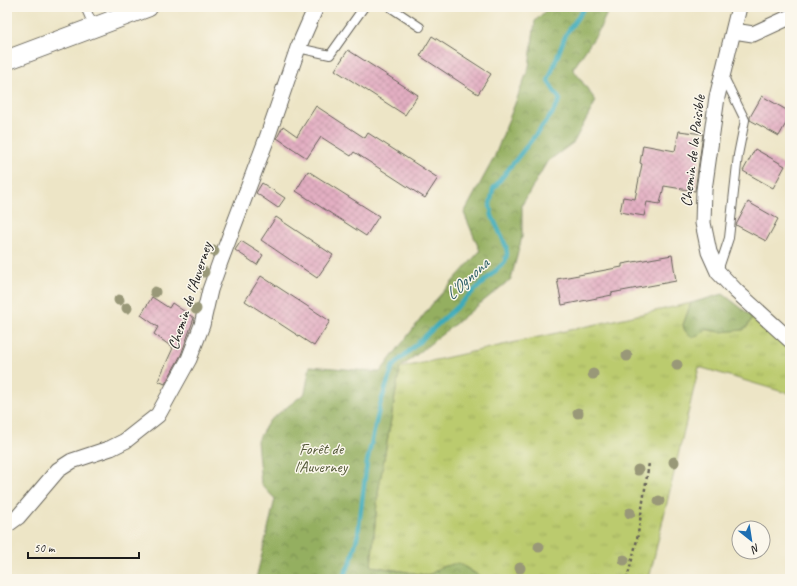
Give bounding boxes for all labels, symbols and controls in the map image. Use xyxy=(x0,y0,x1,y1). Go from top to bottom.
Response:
street label: Chemin de la Paisible xyxy=(676,92,710,208)
street label: Chemin de l'Auverney xyxy=(163,238,217,352)
water label: L'Ognona xyxy=(441,252,495,304)
park label: Forêt de l'Auverney xyxy=(295,439,349,477)
north arrow xyxy=(731,520,771,560)
scale bar xyxy=(28,534,139,560)
text: 50 m xyxy=(34,540,56,556)
text: N xyxy=(748,541,762,558)

